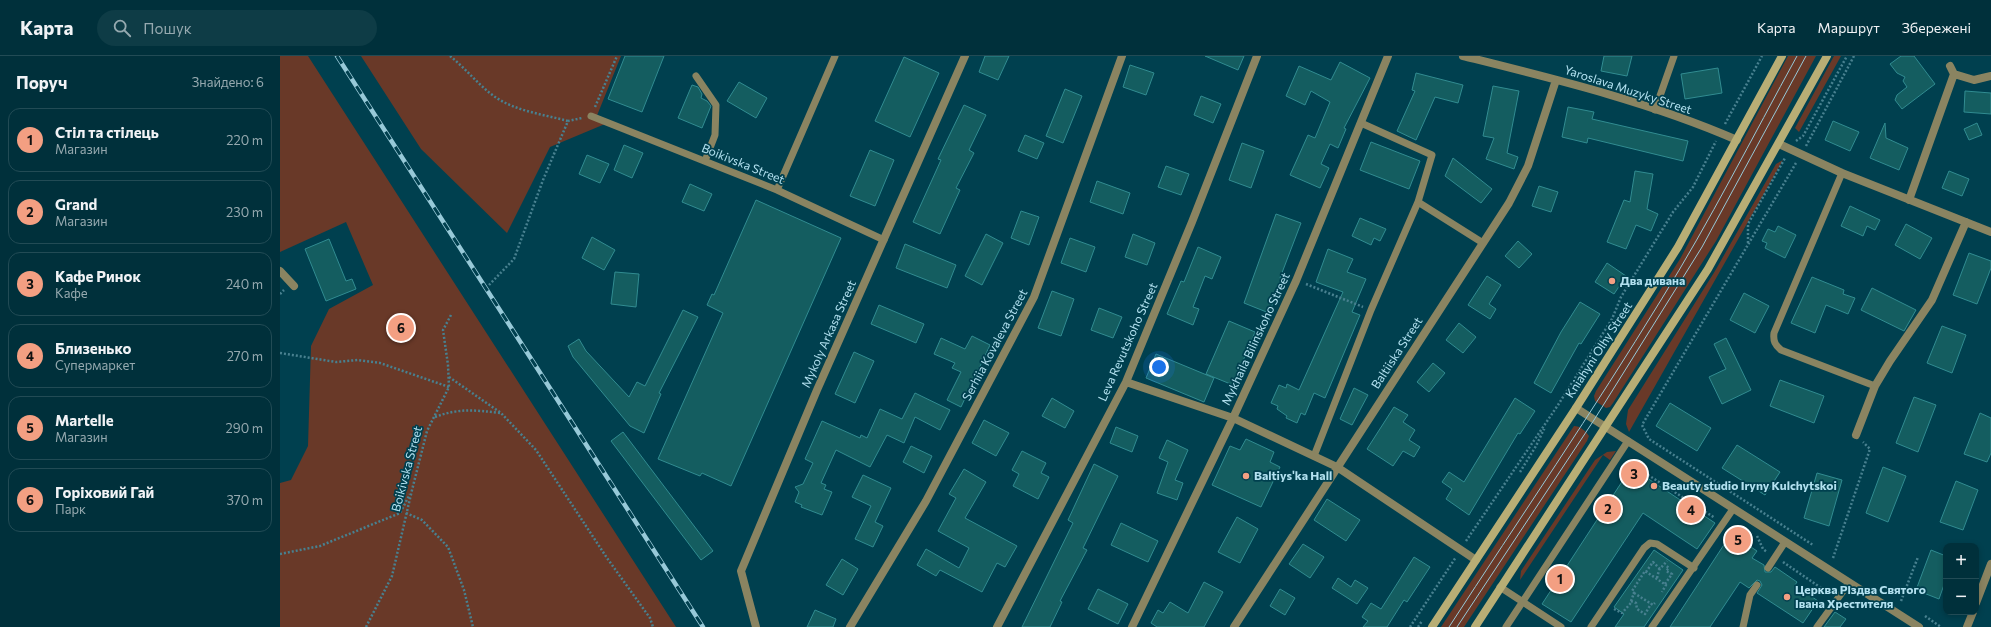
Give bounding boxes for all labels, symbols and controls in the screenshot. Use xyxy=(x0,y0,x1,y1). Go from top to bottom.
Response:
search box xyxy=(97,10,377,46)
text: Карта xyxy=(20,16,73,39)
icon: search xyxy=(111,17,133,39)
text: Пошук xyxy=(143,19,192,37)
text: Карта xyxy=(1757,19,1796,36)
text: Маршрут xyxy=(1818,19,1880,36)
text: Збережені xyxy=(1902,19,1971,36)
street label: Yaroslava Muzyky Street xyxy=(1563,62,1694,116)
text: Поруч xyxy=(16,72,67,93)
text: Знайдено: 6 xyxy=(192,74,264,90)
text: Стіл та стілець xyxy=(55,123,159,141)
text: 1 xyxy=(27,132,33,148)
text: 220 m xyxy=(226,132,263,148)
street label: Boikivska Street xyxy=(700,140,787,186)
text: Магазин xyxy=(55,141,108,157)
text: Grand xyxy=(55,195,97,213)
text: 2 xyxy=(26,204,34,220)
text: 230 m xyxy=(226,204,263,220)
text: Магазин xyxy=(55,213,108,229)
text: Кафе Ринок xyxy=(55,267,141,285)
street label: Mykhaila Bilinskoho Street xyxy=(1218,270,1292,407)
place label: Два дивана xyxy=(1620,273,1685,287)
text: 3 xyxy=(26,276,34,292)
text: 240 m xyxy=(226,276,263,292)
marker: Два дивана xyxy=(1607,276,1617,286)
street label: Mykoly Arkasa Street xyxy=(798,278,858,389)
street label: Leva Revutskoho Street xyxy=(1095,280,1160,403)
text: Кафе xyxy=(55,285,88,301)
street label: Serhiia Kovaleva Street xyxy=(959,286,1030,403)
street label: Kniahyni Olhy Street xyxy=(1562,299,1634,400)
pin: 6 xyxy=(388,313,414,343)
street label: Baltiiska Street xyxy=(1368,314,1425,391)
text: Близенько xyxy=(55,339,132,357)
text: 4 xyxy=(26,348,34,364)
text: 270 m xyxy=(227,348,263,364)
text: Супермаркет xyxy=(55,357,135,373)
your location xyxy=(1149,357,1169,377)
text: Martelle xyxy=(55,411,114,429)
text: 5 xyxy=(26,420,34,436)
text: 290 m xyxy=(226,420,263,436)
street label: Boikivska Street xyxy=(388,424,424,513)
text: Магазин xyxy=(55,429,108,445)
pin: 3 xyxy=(1621,459,1647,489)
place label: Baltiysʹka Hall xyxy=(1254,468,1332,482)
marker: Baltiysʹka Hall xyxy=(1241,471,1251,481)
place label: Beauty studio Iryny Kulchytskoi xyxy=(1662,478,1837,492)
marker: Beauty studio Iryny Kulchytskoi xyxy=(1649,481,1659,491)
text: Горіховий Гай xyxy=(55,483,154,501)
text: 6 xyxy=(26,492,34,508)
text: 370 m xyxy=(226,492,263,508)
pin: 2 xyxy=(1595,494,1621,524)
pin: 4 xyxy=(1678,495,1704,525)
text: Парк xyxy=(55,501,86,517)
pin: 5 xyxy=(1725,525,1751,555)
map controls xyxy=(1943,543,1979,615)
button: + xyxy=(1943,543,1979,579)
pin: 1 xyxy=(1547,564,1573,594)
button: − xyxy=(1943,579,1979,615)
place label: Церква Різдва Святого Івана Хрестителя xyxy=(1795,582,1926,610)
marker: Церква Різдва Святого Івана Хрестителя xyxy=(1782,592,1792,602)

